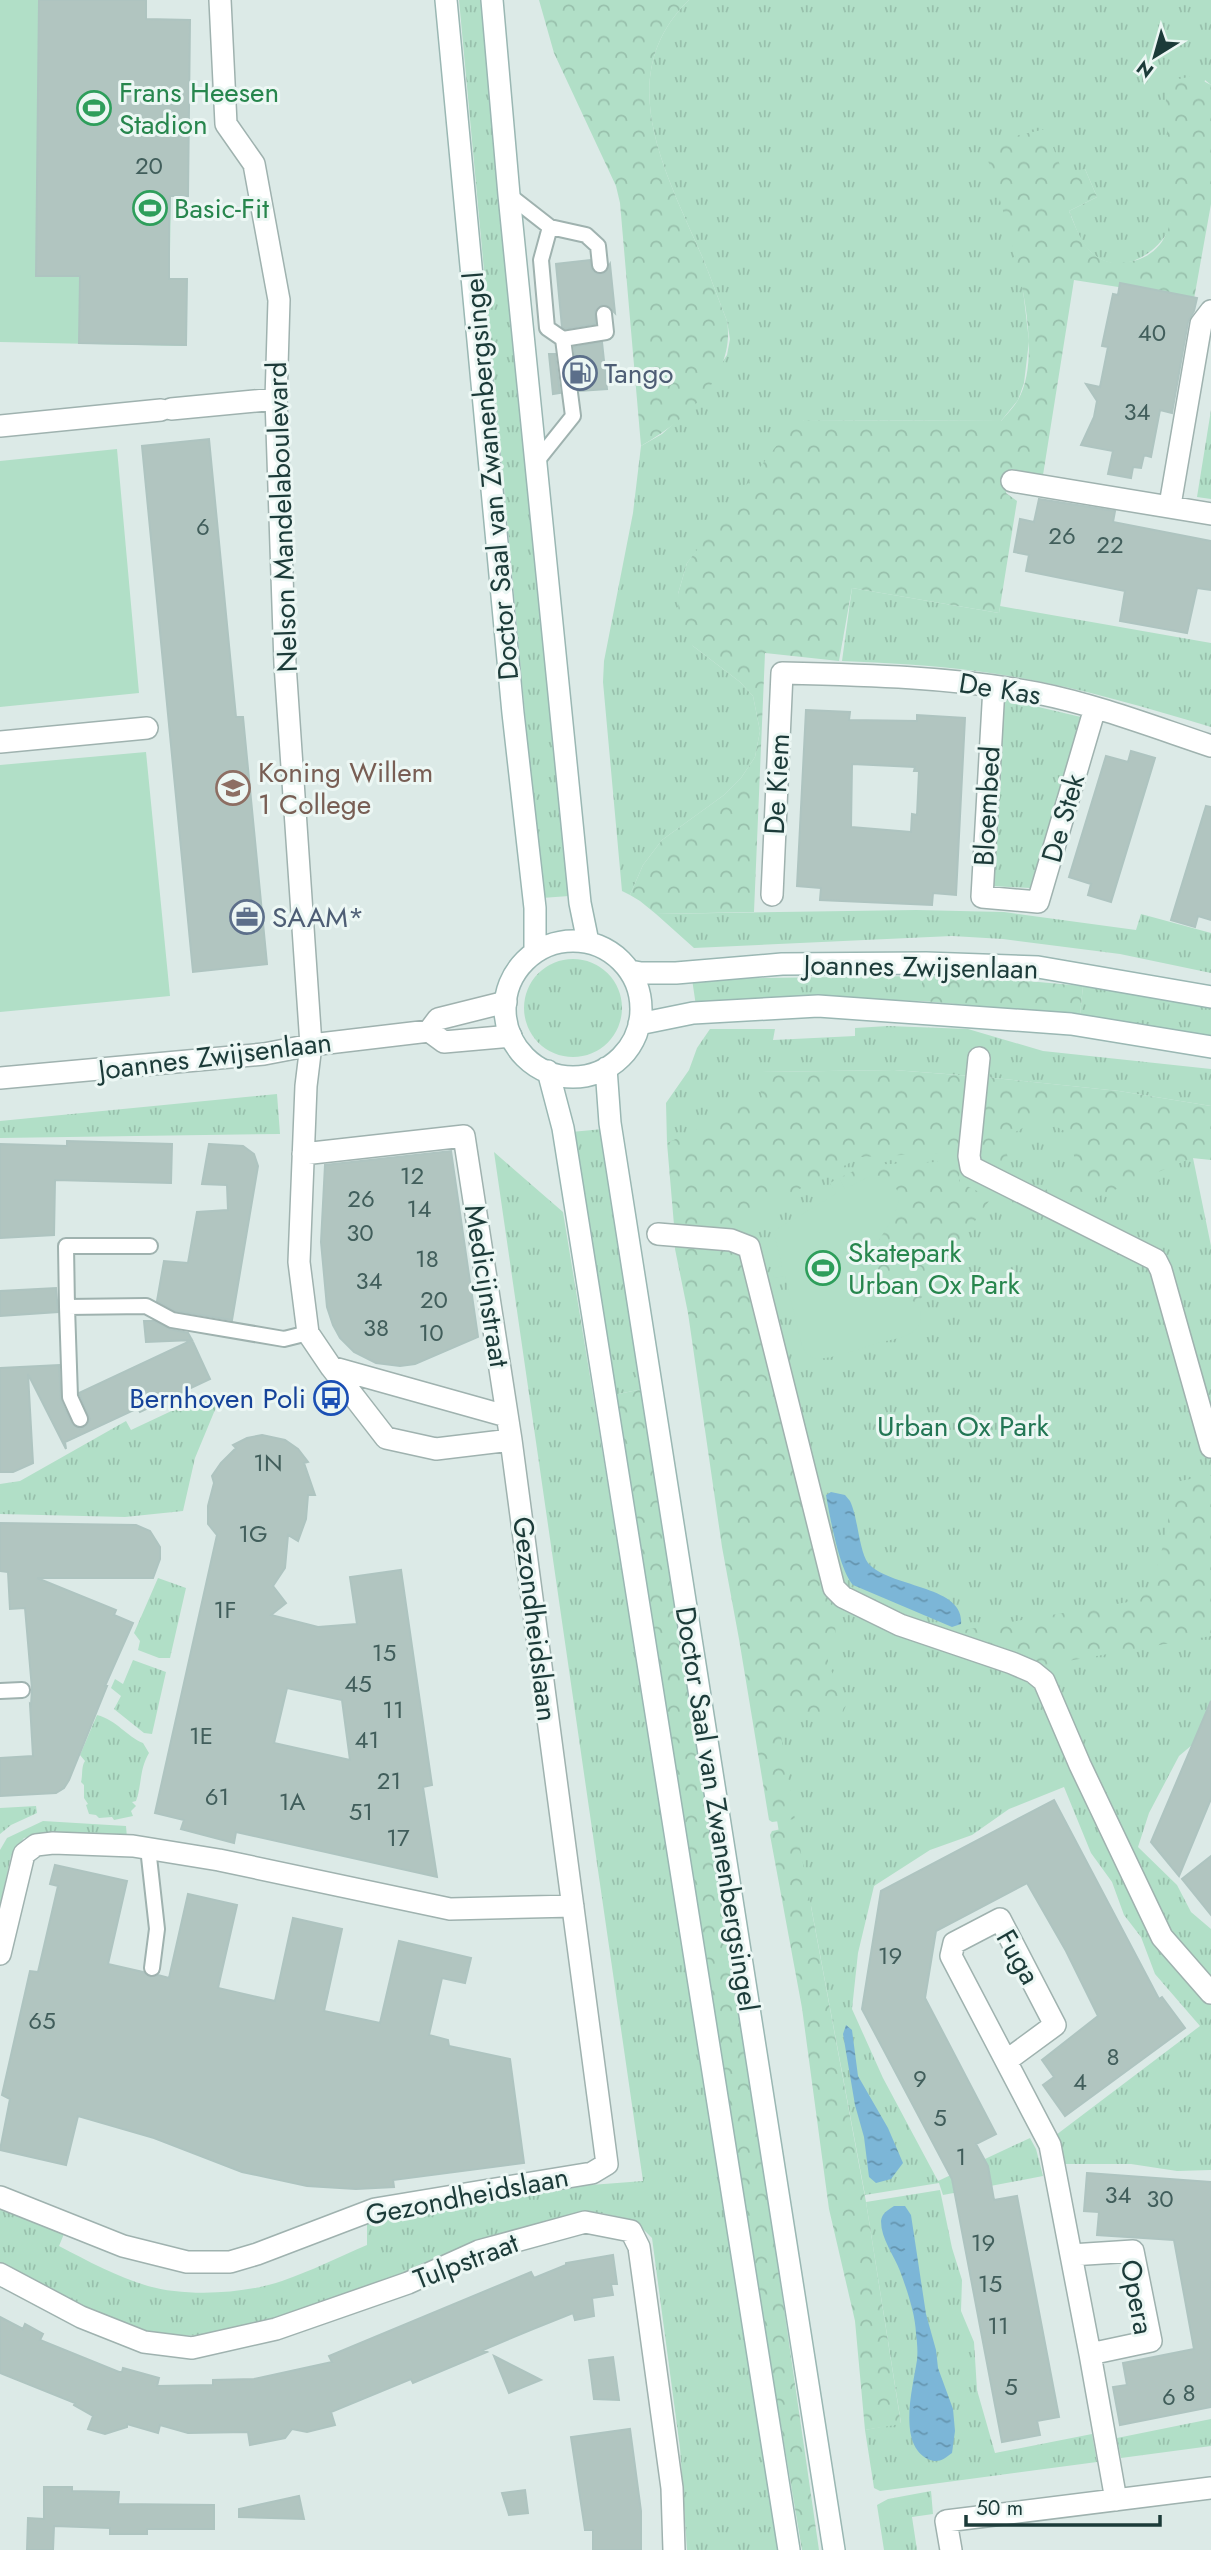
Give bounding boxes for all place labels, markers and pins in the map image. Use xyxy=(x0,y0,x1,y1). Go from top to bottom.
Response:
place label: Frans Heesen Stadion xyxy=(119,72,279,145)
sports icon: Frans Heesen Stadion xyxy=(75,89,113,127)
place label: Basic-Fit xyxy=(174,188,269,229)
sports icon: Basic-Fit xyxy=(131,189,169,227)
place label: Tango xyxy=(604,353,674,394)
fuel station icon: Tango xyxy=(561,354,599,392)
place label: Koning Willem 1 College xyxy=(258,752,433,825)
school or university icon: Koning Willem 1 College xyxy=(214,769,252,807)
place label: SAAM* xyxy=(272,897,364,938)
office icon: SAAM* xyxy=(228,898,266,936)
place label: Skatepark Urban Ox Park xyxy=(848,1232,1021,1305)
sports icon: Skatepark Urban Ox Park xyxy=(804,1249,842,1287)
place label: Bernhoven Poli xyxy=(129,1378,306,1419)
bus stop icon: Bernhoven Poli xyxy=(312,1379,350,1417)

